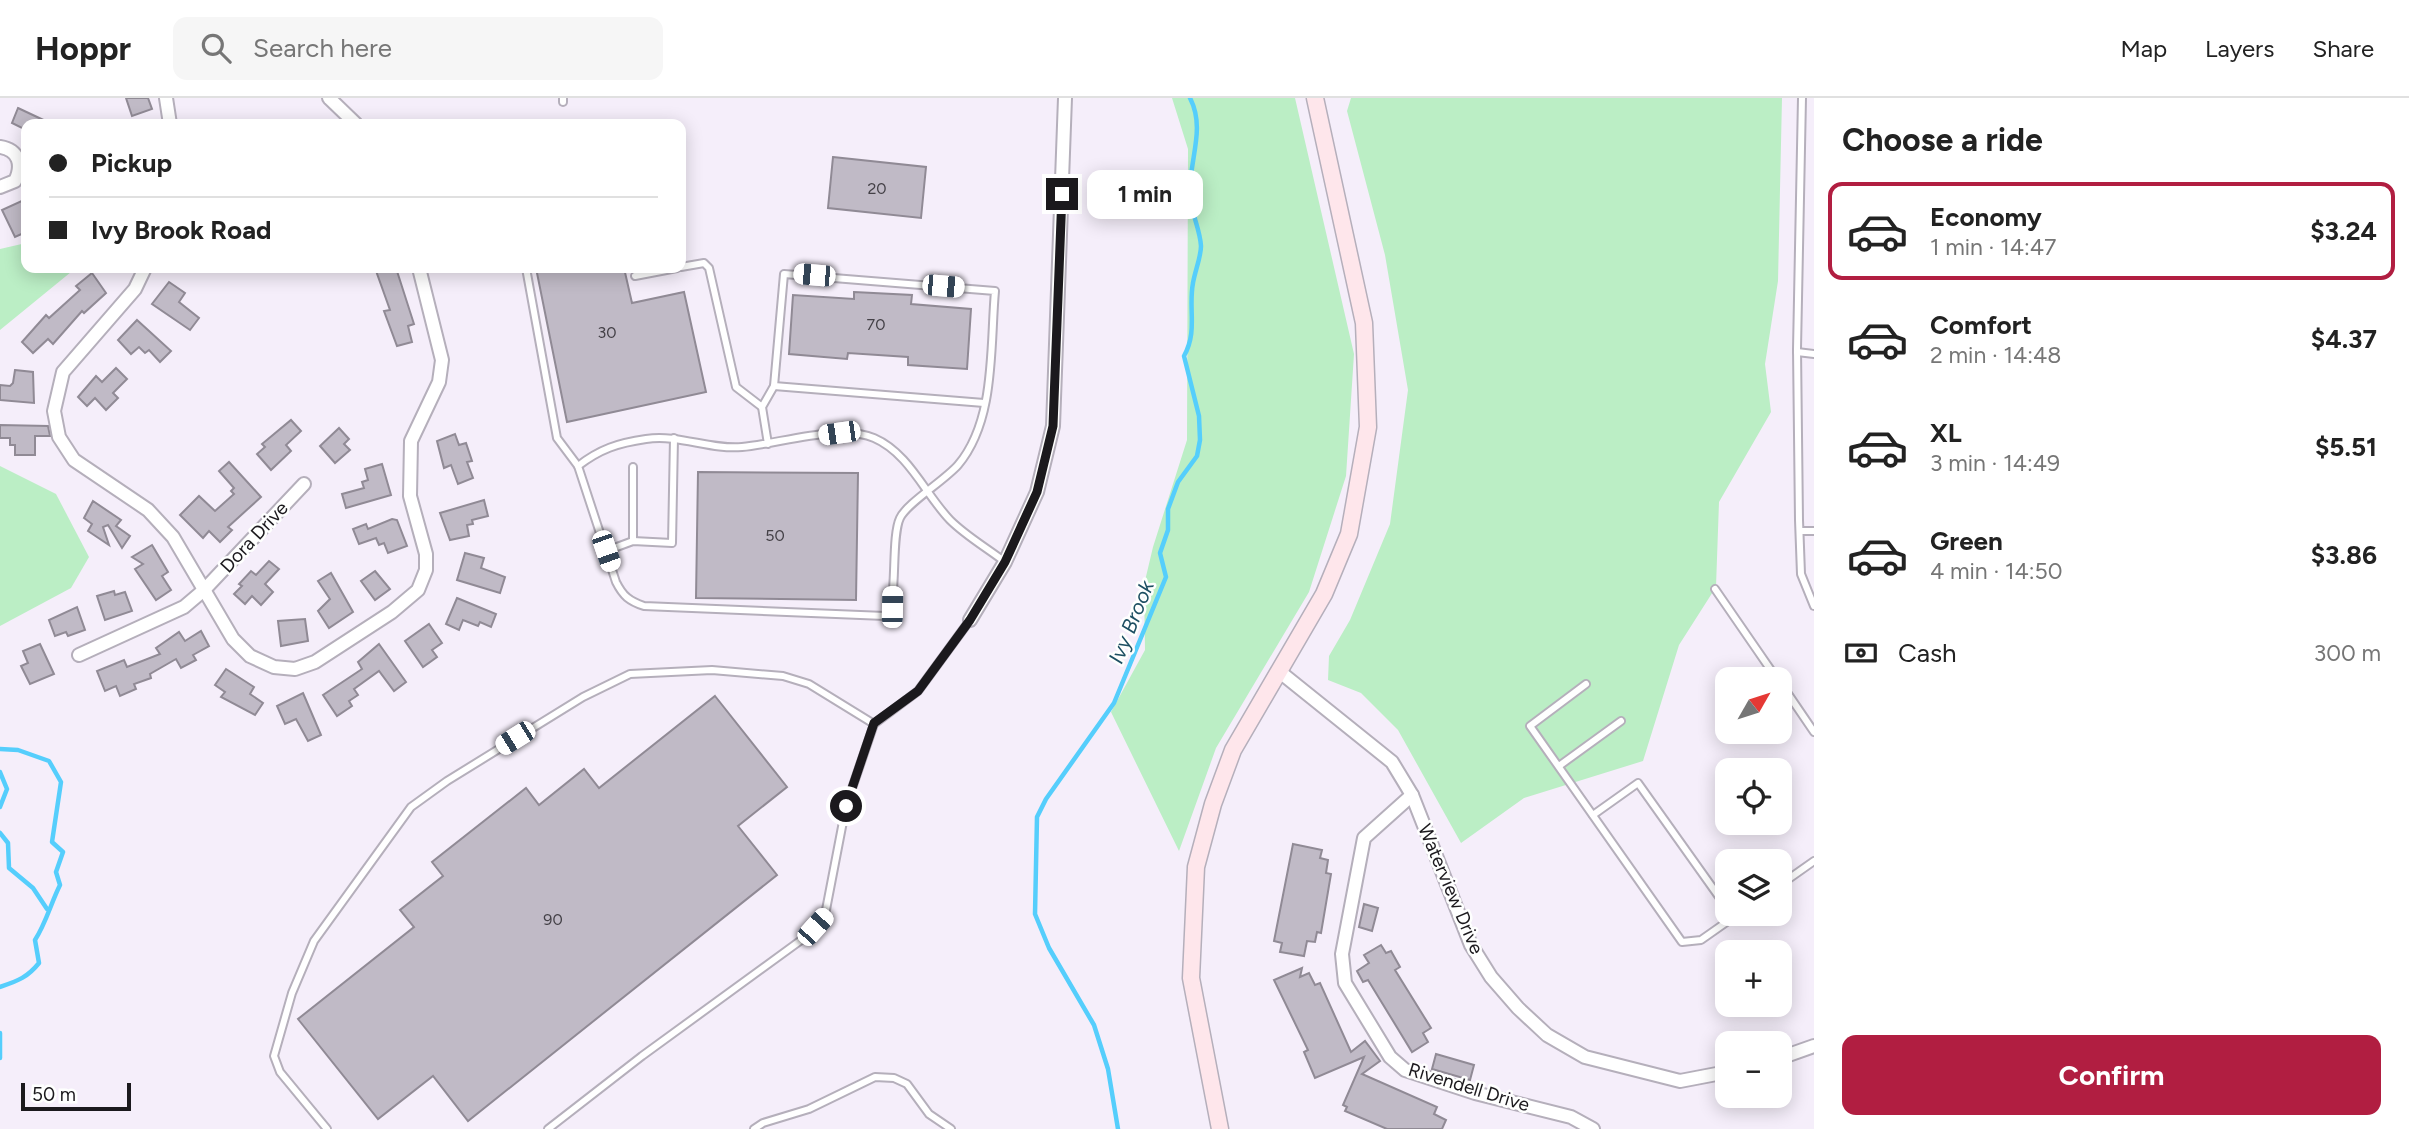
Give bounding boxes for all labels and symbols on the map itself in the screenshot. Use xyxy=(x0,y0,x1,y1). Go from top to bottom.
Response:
callout: 1 min xyxy=(1086,170,1202,218)
route end xyxy=(1046,178,1078,210)
house number: 20 xyxy=(867,179,887,198)
car xyxy=(793,263,836,287)
car xyxy=(922,274,965,298)
house number: 70 xyxy=(867,315,885,334)
house number: 30 xyxy=(598,323,616,342)
car xyxy=(817,420,862,446)
street label: Dora Drive xyxy=(215,497,293,577)
house number: 50 xyxy=(765,526,785,545)
car xyxy=(590,528,623,574)
water label: Ivy Brook xyxy=(1103,576,1159,667)
car xyxy=(882,586,903,628)
north arrow xyxy=(1715,667,1792,744)
car xyxy=(492,718,539,758)
route start xyxy=(830,790,862,822)
street label: Waterview Drive xyxy=(1413,821,1489,957)
car xyxy=(794,904,837,950)
house number: 90 xyxy=(543,910,563,929)
street label: Rivendell Drive xyxy=(1406,1058,1532,1116)
scale bar xyxy=(21,1080,131,1112)

